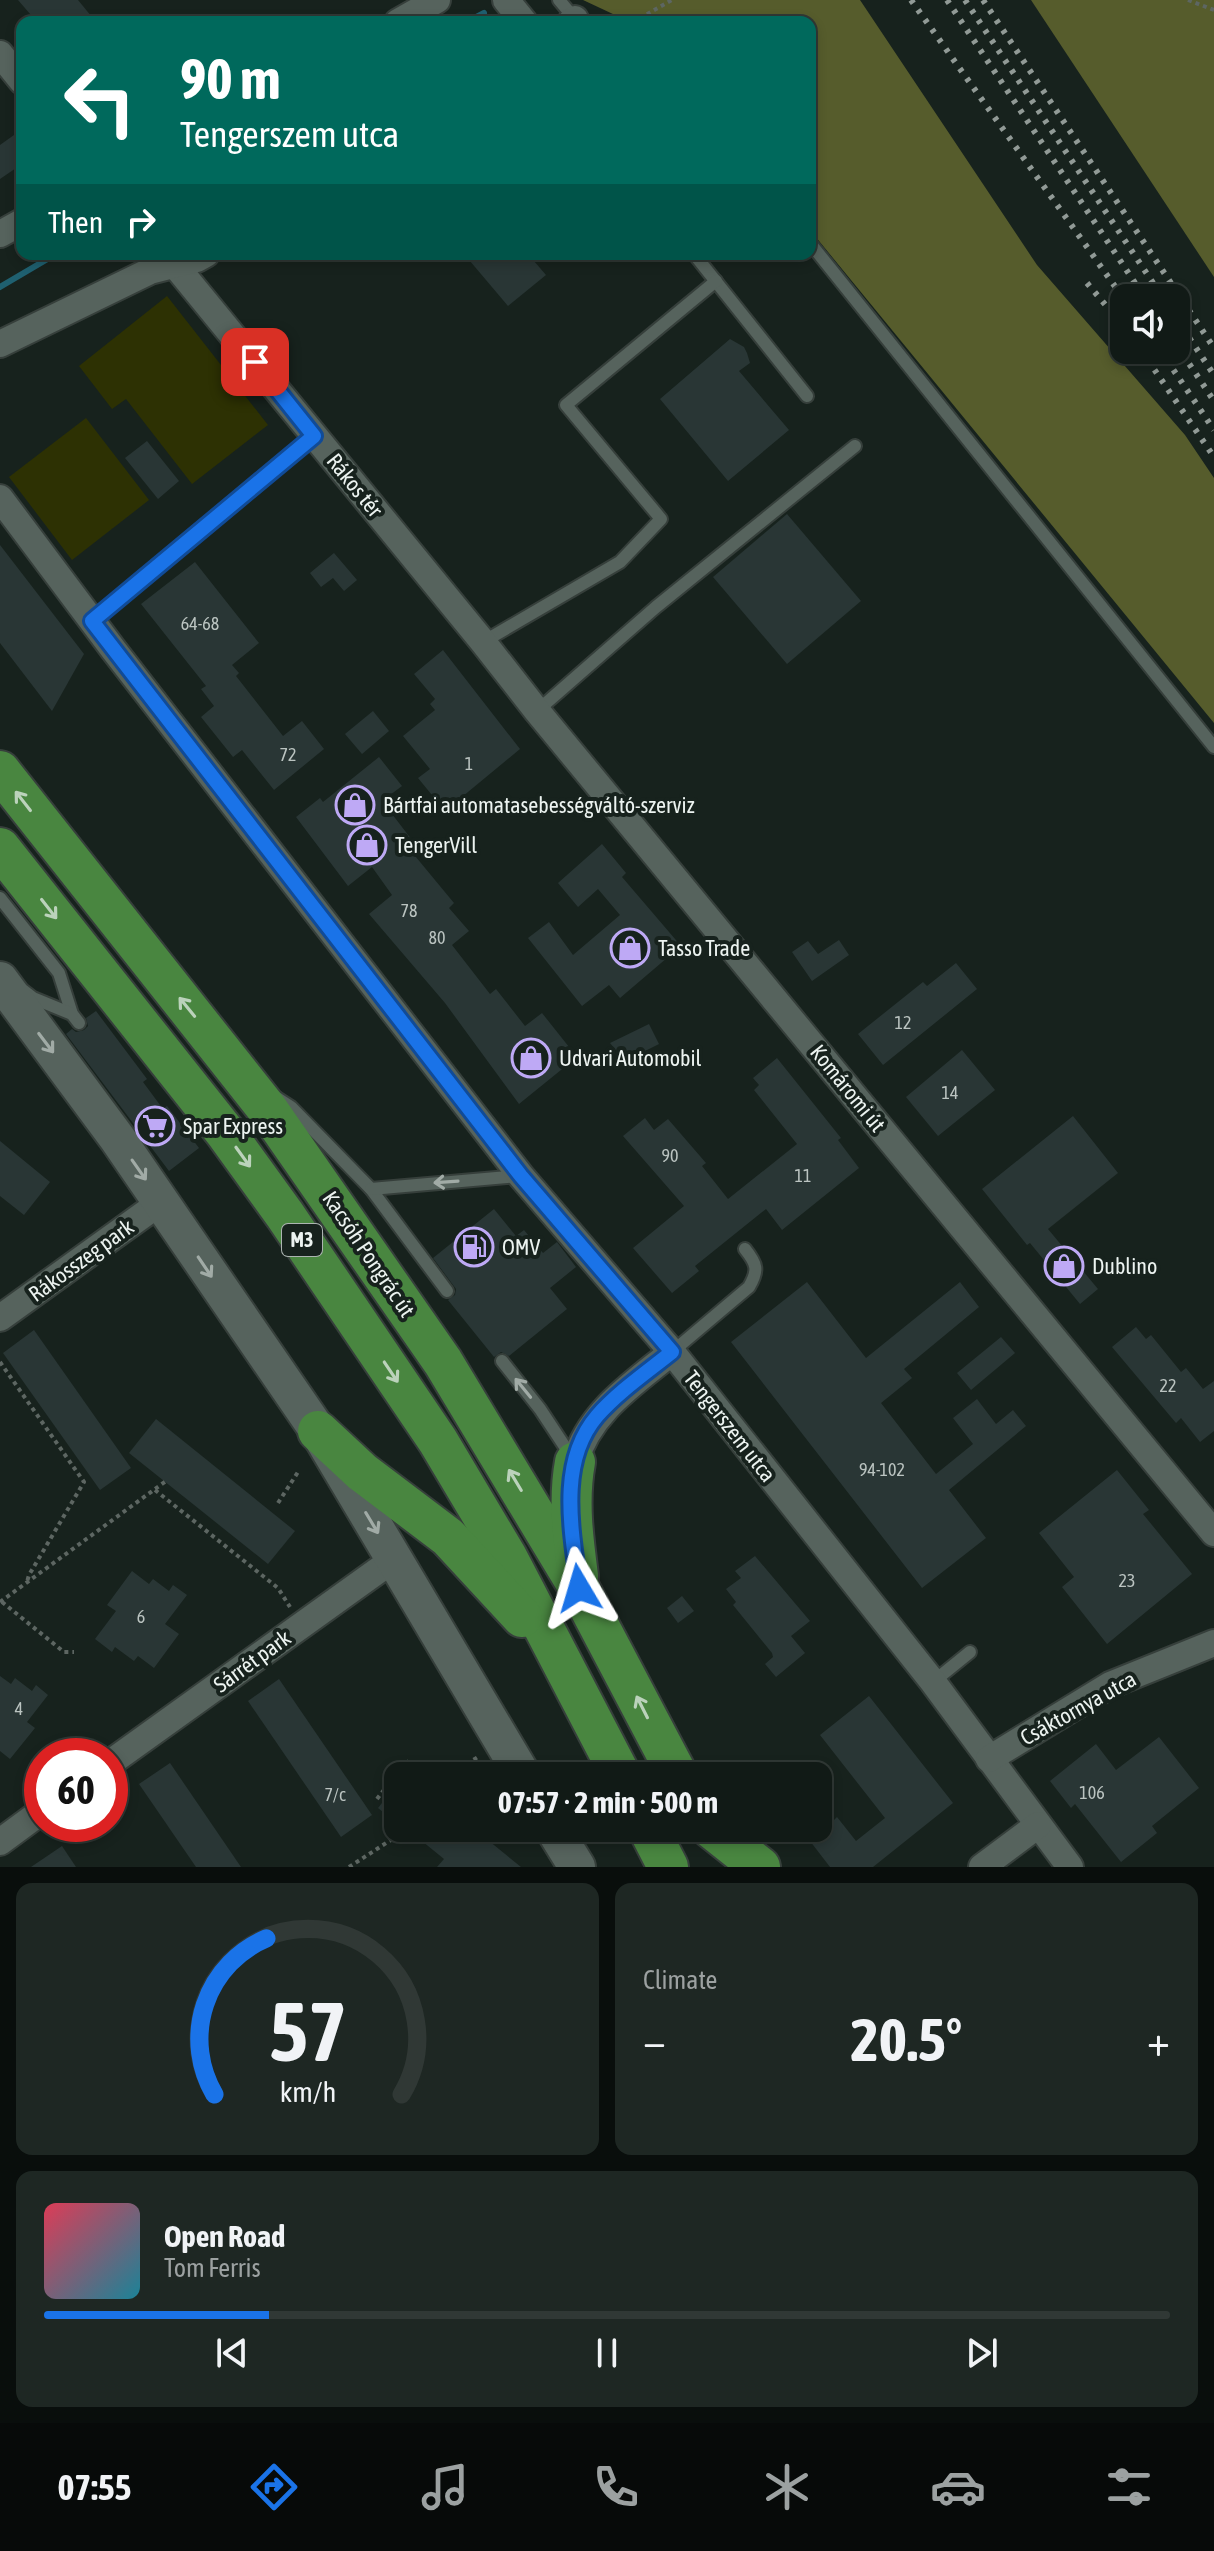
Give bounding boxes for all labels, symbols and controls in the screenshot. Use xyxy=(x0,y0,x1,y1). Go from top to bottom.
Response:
text: 90 m xyxy=(180,47,281,111)
icon: left xyxy=(48,48,152,152)
text: Tengerszem utca xyxy=(180,113,399,155)
icon: right xyxy=(119,200,163,244)
text: Then xyxy=(48,205,103,239)
map controls xyxy=(1110,284,1190,364)
button: sound xyxy=(1110,284,1190,364)
pin xyxy=(221,328,289,396)
icon: arrive xyxy=(233,340,277,384)
street label: Rákos tér xyxy=(322,448,389,522)
house number: 64-68 xyxy=(181,613,219,634)
house number: 72 xyxy=(280,744,296,765)
house number: 1 xyxy=(465,753,473,774)
shop icon: Bártfai automatasebességváltó-szerviz xyxy=(334,784,376,826)
one-way arrow xyxy=(15,791,32,812)
place label: Bártfai automatasebességváltó-szerviz xyxy=(383,792,695,818)
shop icon: TengerVill xyxy=(346,824,388,866)
place label: TengerVill xyxy=(395,832,477,858)
one-way arrow xyxy=(40,898,57,919)
house number: 78 xyxy=(401,900,417,921)
house number: 80 xyxy=(429,927,445,948)
shop icon: Tasso Trade xyxy=(609,927,651,969)
place label: Tasso Trade xyxy=(658,935,750,961)
one-way arrow xyxy=(178,997,196,1018)
house number: 12 xyxy=(895,1012,911,1033)
one-way arrow xyxy=(38,1032,55,1053)
shop icon: Udvari Automobil xyxy=(510,1037,552,1079)
street label: Komáromi út xyxy=(805,1039,891,1137)
place label: Udvari Automobil xyxy=(559,1045,702,1071)
house number: 14 xyxy=(942,1082,958,1103)
supermarket icon: Spar Express xyxy=(134,1105,176,1147)
place label: Spar Express xyxy=(183,1113,283,1139)
house number: 90 xyxy=(662,1145,678,1166)
one-way arrow xyxy=(235,1146,252,1168)
one-way arrow xyxy=(131,1159,147,1181)
house number: 11 xyxy=(795,1165,811,1186)
one-way arrow xyxy=(433,1175,460,1190)
street label: Kacsóh Pongrác út xyxy=(317,1186,421,1322)
street label: Rákosszeg park xyxy=(23,1213,139,1307)
road number: M3 xyxy=(282,1224,322,1256)
fuel station icon: OMV xyxy=(453,1226,495,1268)
place label: OMV xyxy=(502,1234,541,1260)
shop icon: Dublino xyxy=(1043,1245,1085,1287)
place label: Dublino xyxy=(1092,1253,1157,1279)
one-way arrow xyxy=(197,1255,213,1277)
one-way arrow xyxy=(383,1360,399,1382)
street label: Tengerszem utca xyxy=(679,1365,781,1487)
house number: 22 xyxy=(1160,1375,1176,1396)
one-way arrow xyxy=(515,1378,532,1399)
house number: 94-102 xyxy=(859,1459,905,1480)
one-way arrow xyxy=(507,1469,523,1492)
one-way arrow xyxy=(365,1511,381,1534)
position arrow xyxy=(537,1546,621,1630)
house number: 23 xyxy=(1119,1570,1135,1591)
house number: 6 xyxy=(137,1606,145,1627)
street label: Sárrét park xyxy=(209,1624,296,1698)
street label: Csáktornya utca xyxy=(1016,1666,1140,1750)
one-way arrow xyxy=(634,1695,650,1719)
house number: 4 xyxy=(15,1698,23,1719)
speed limit sign: 60 xyxy=(24,1738,128,1842)
house number: 106 xyxy=(1079,1782,1105,1803)
house number: 7/c xyxy=(324,1784,346,1805)
text: 07:57 · 2 min · 500 m xyxy=(498,1785,718,1819)
text: Climate xyxy=(643,1965,717,1995)
text: 57 xyxy=(268,1983,347,2079)
text: 20.5° xyxy=(851,2005,962,2074)
text: − xyxy=(643,2015,666,2065)
text: + xyxy=(1147,2015,1170,2065)
text: km/h xyxy=(279,2075,336,2108)
text: Open Road xyxy=(164,2219,285,2253)
text: Tom Ferris xyxy=(164,2253,261,2283)
icon: previous xyxy=(210,2331,254,2375)
icon: pause xyxy=(585,2331,629,2375)
icon: next xyxy=(960,2331,1004,2375)
icon: directions xyxy=(246,2459,302,2515)
icon: music xyxy=(417,2459,473,2515)
icon: phone xyxy=(588,2459,644,2515)
icon: climate xyxy=(759,2459,815,2515)
icon: car xyxy=(930,2459,986,2515)
icon: filters xyxy=(1101,2459,1157,2515)
text: 07:55 xyxy=(57,2466,132,2508)

